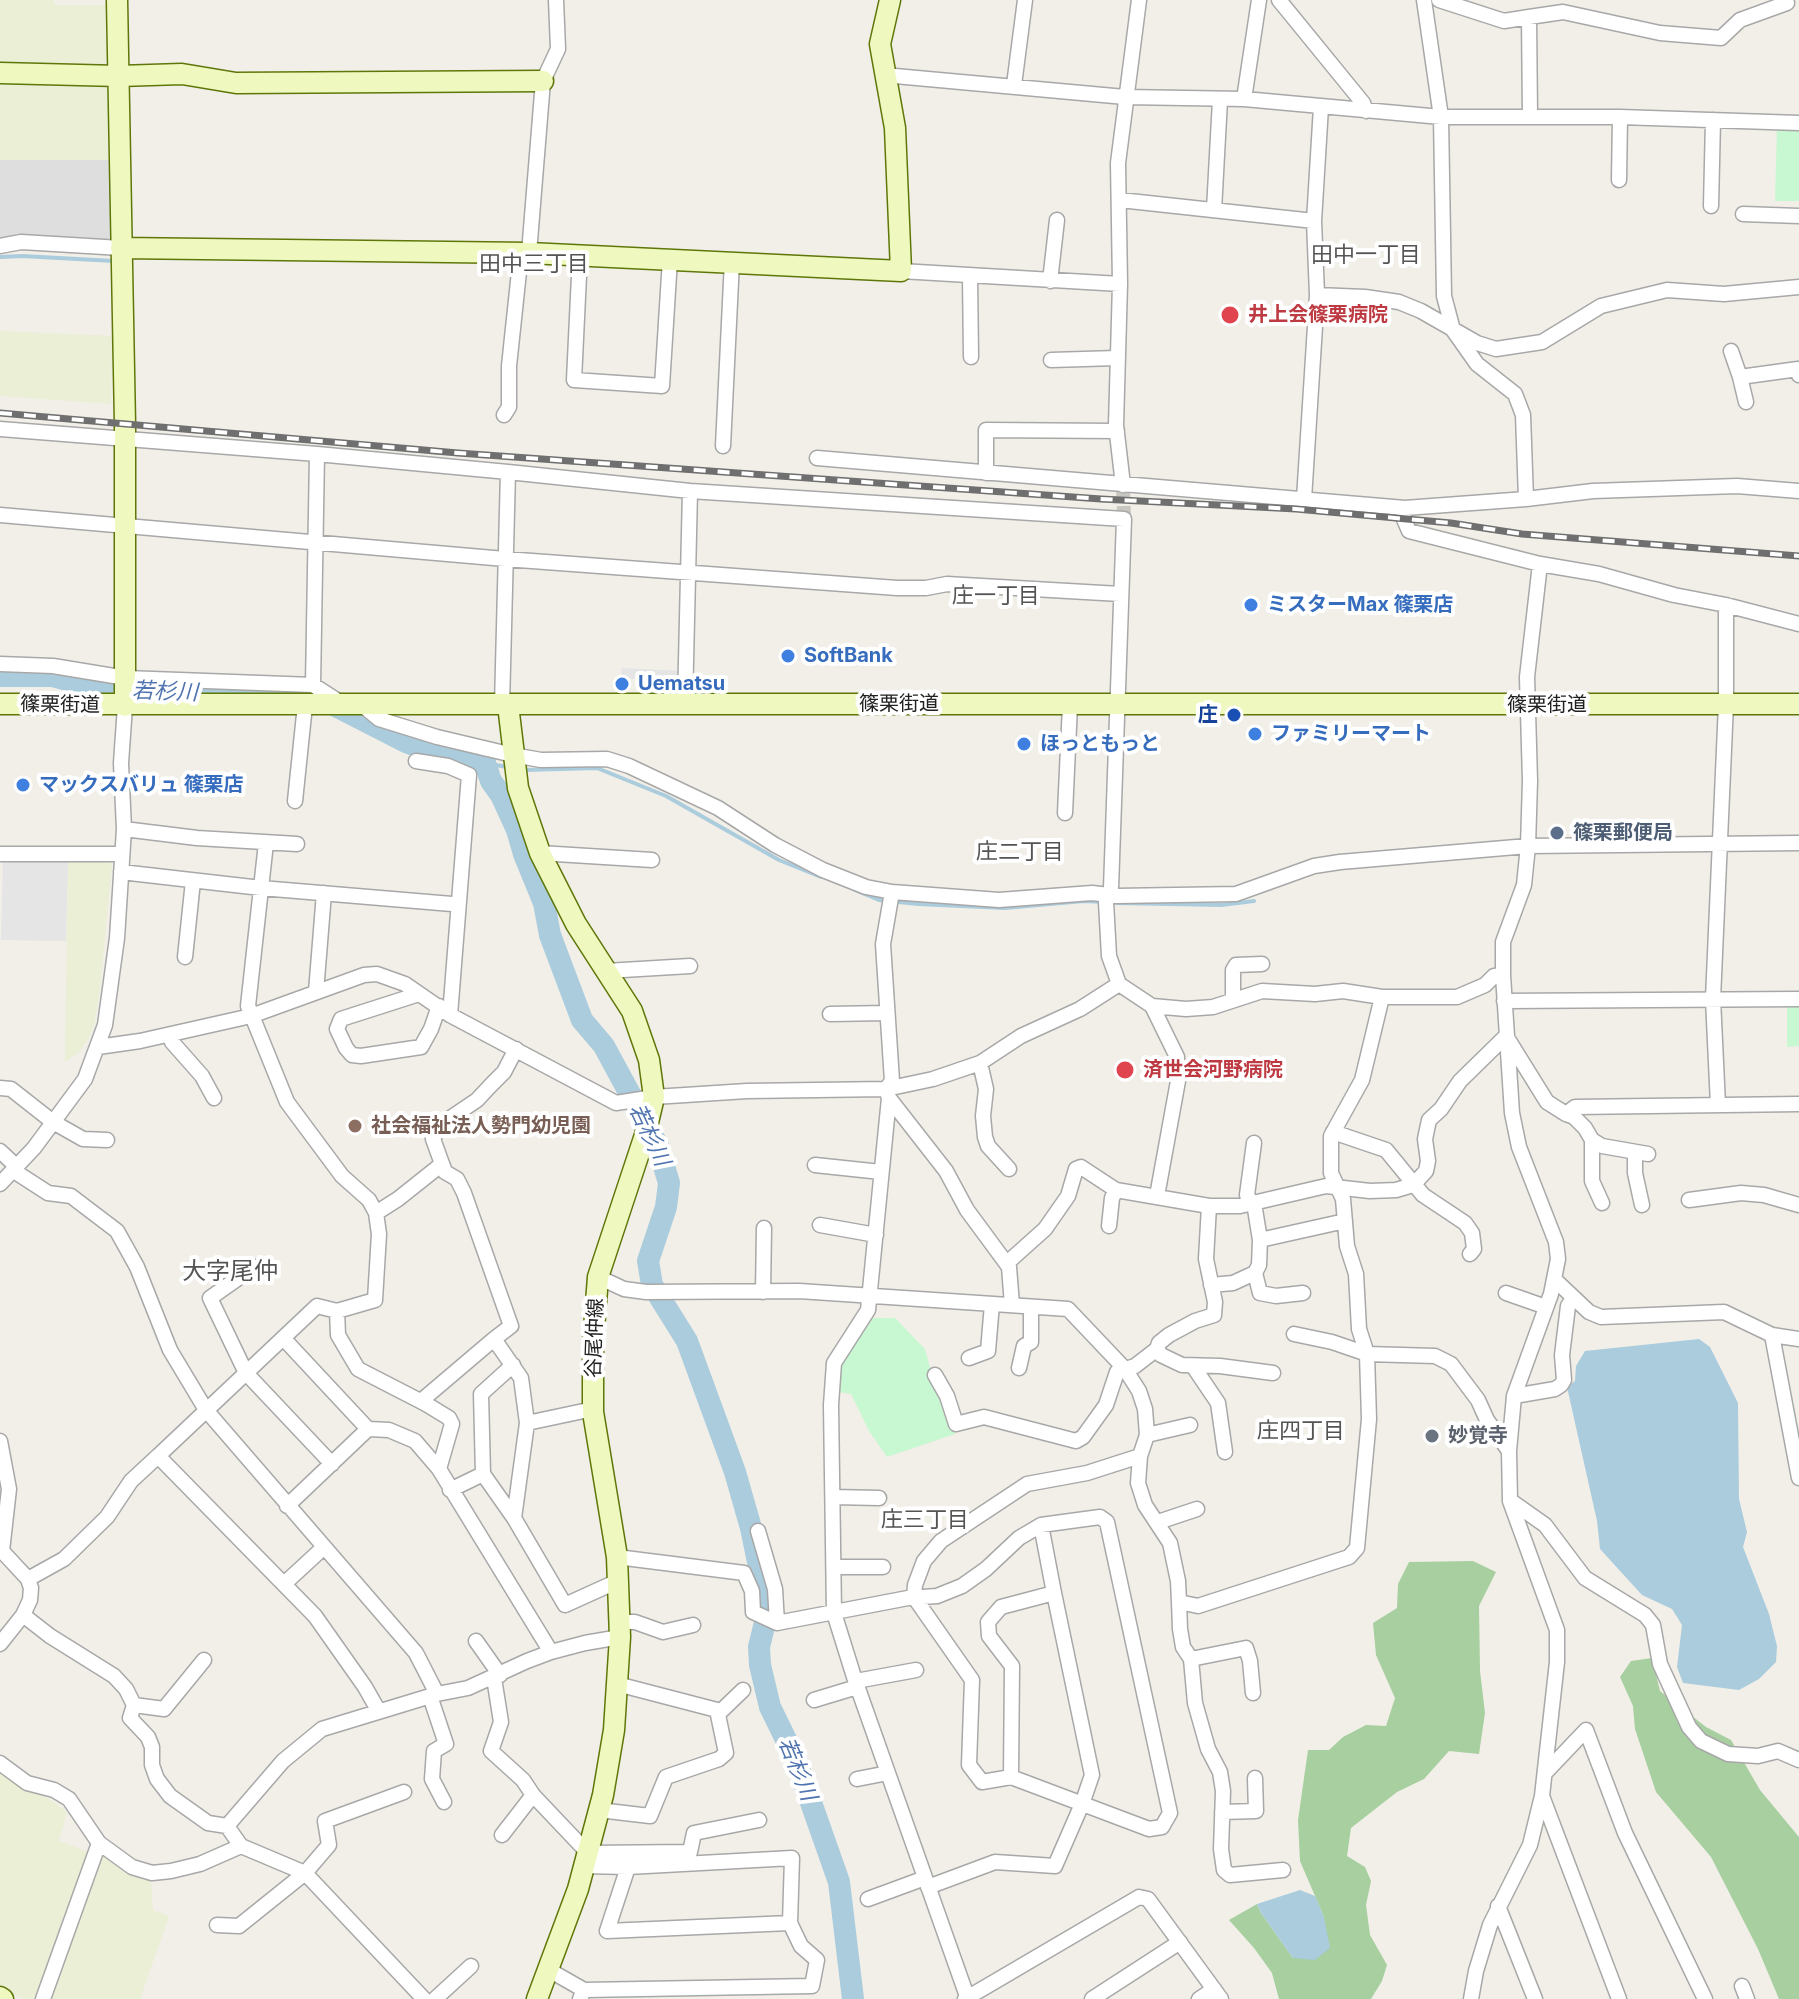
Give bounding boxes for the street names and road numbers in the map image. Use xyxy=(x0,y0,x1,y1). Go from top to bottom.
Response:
street label: 篠栗街道 xyxy=(20,692,100,718)
street label: 篠栗街道 xyxy=(859,692,939,716)
street label: 篠栗街道 xyxy=(1507,693,1587,717)
street label: 谷尾仲線 xyxy=(582,1298,608,1378)

